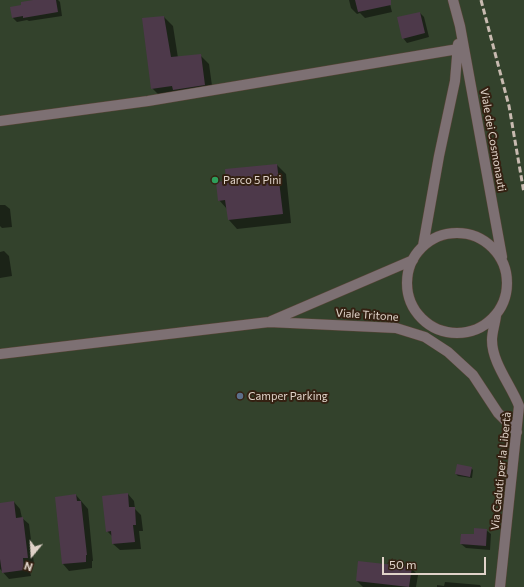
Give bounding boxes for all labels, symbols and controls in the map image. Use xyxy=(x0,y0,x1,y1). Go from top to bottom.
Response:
street label: Viale dei Cosmonauti xyxy=(477,87,509,193)
place label: Parco 5 Pini xyxy=(223,173,281,187)
marker: Parco 5 Pini xyxy=(210,175,220,185)
street label: Viale Tritone xyxy=(335,306,399,324)
place label: Camper Parking xyxy=(248,389,328,403)
marker: Camper Parking xyxy=(235,391,245,401)
street label: Via Caduti per la Libertà xyxy=(488,411,514,531)
north arrow xyxy=(12,535,52,575)
scale bar xyxy=(384,549,488,575)
text: 50 m xyxy=(389,557,417,571)
text: N xyxy=(22,559,34,574)

